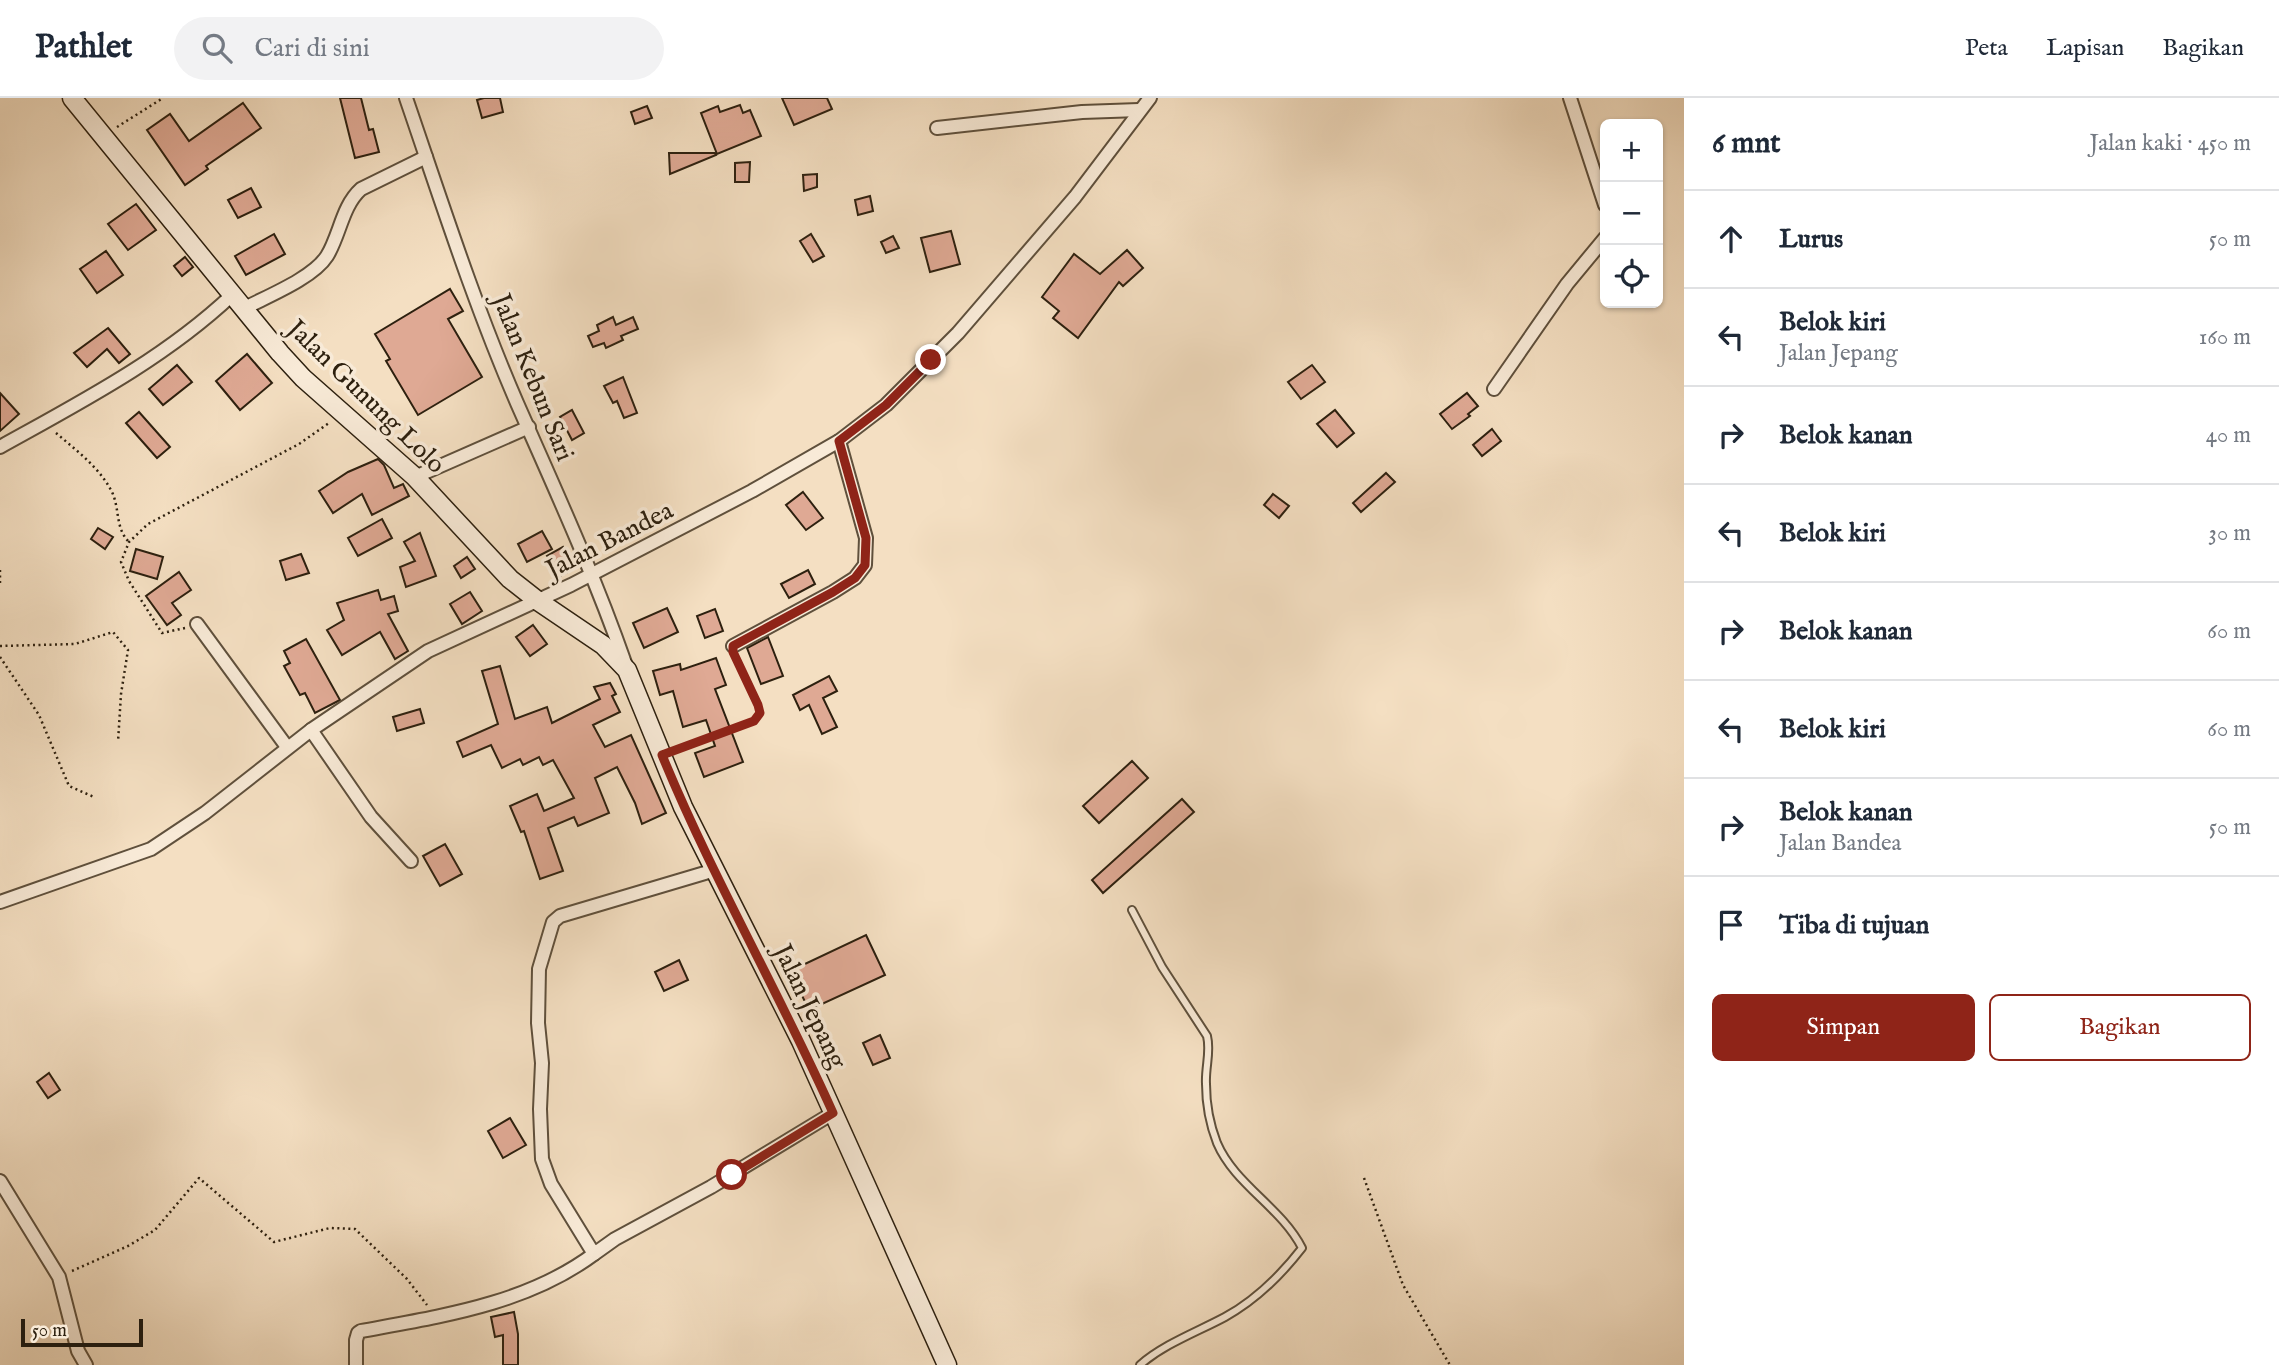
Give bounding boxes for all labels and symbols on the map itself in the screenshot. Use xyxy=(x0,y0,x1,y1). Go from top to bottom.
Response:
street label: Jalan Kebun Sari xyxy=(483,286,581,466)
street label: Jalan Gunung Lolo xyxy=(278,311,452,481)
route end xyxy=(915,344,946,375)
street label: Jalan Bandea xyxy=(538,494,679,588)
street label: Jalan Jepang xyxy=(764,936,854,1075)
route start xyxy=(716,1159,747,1190)
scale bar xyxy=(21,1316,144,1348)

